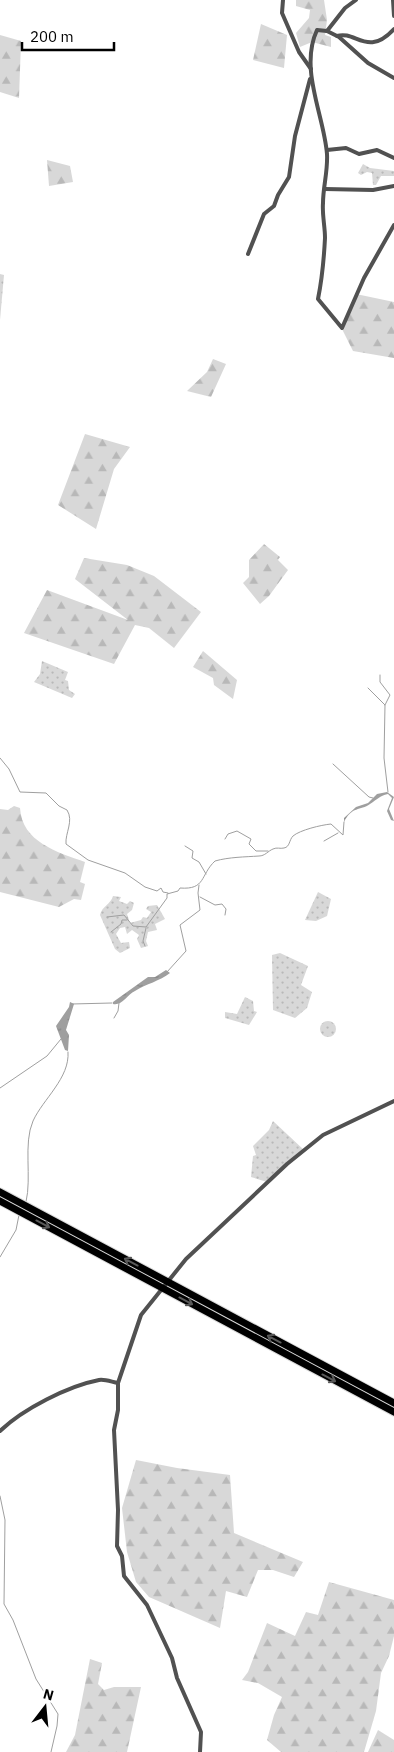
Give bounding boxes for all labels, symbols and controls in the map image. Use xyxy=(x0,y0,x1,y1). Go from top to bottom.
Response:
scale bar xyxy=(22,20,115,52)
text: 200 m xyxy=(30,27,74,46)
one-way arrow xyxy=(35,1220,50,1229)
one-way arrow xyxy=(123,1257,138,1267)
one-way arrow xyxy=(178,1297,193,1306)
one-way arrow xyxy=(267,1334,282,1343)
one-way arrow xyxy=(322,1373,337,1383)
north arrow xyxy=(20,1682,70,1732)
text: N xyxy=(41,1684,56,1705)

